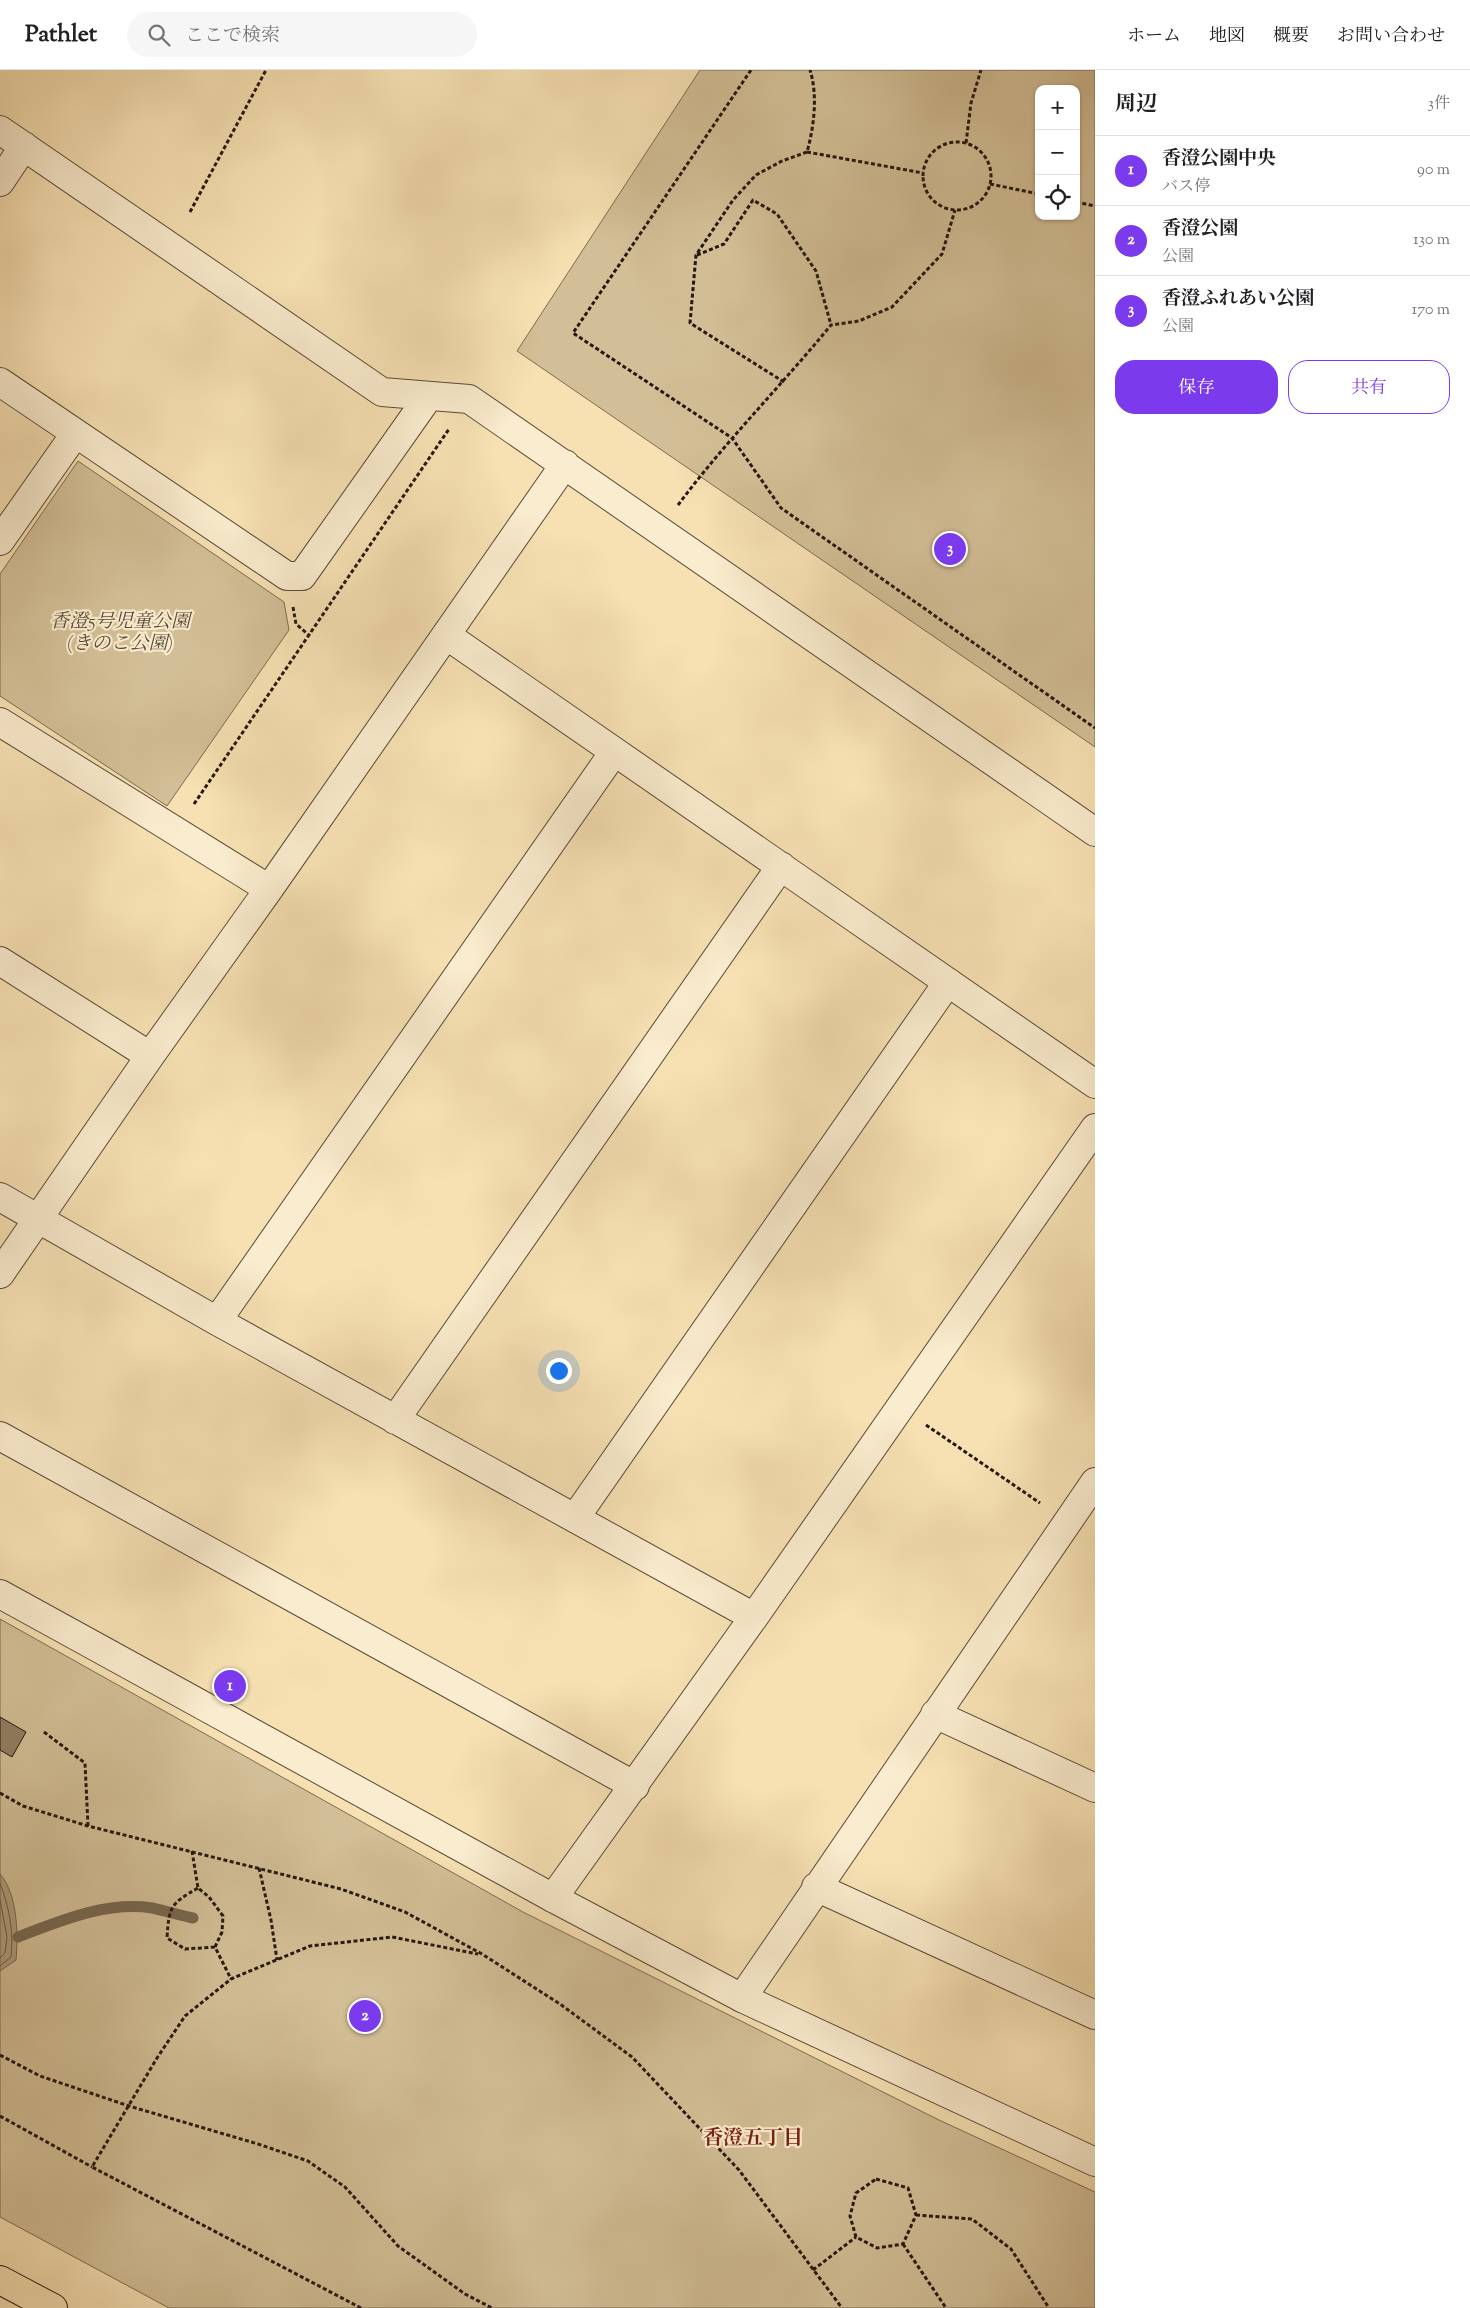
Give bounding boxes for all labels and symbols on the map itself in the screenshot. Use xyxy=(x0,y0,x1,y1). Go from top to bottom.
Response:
pin: 3 xyxy=(934,530,966,568)
park label: 香澄5号児童公園 (きのこ公園) xyxy=(50,609,193,658)
your location xyxy=(546,1358,572,1384)
pin: 1 xyxy=(214,1667,246,1705)
pin: 2 xyxy=(349,1997,381,2035)
district label: 香澄五丁目 xyxy=(703,2125,803,2154)

